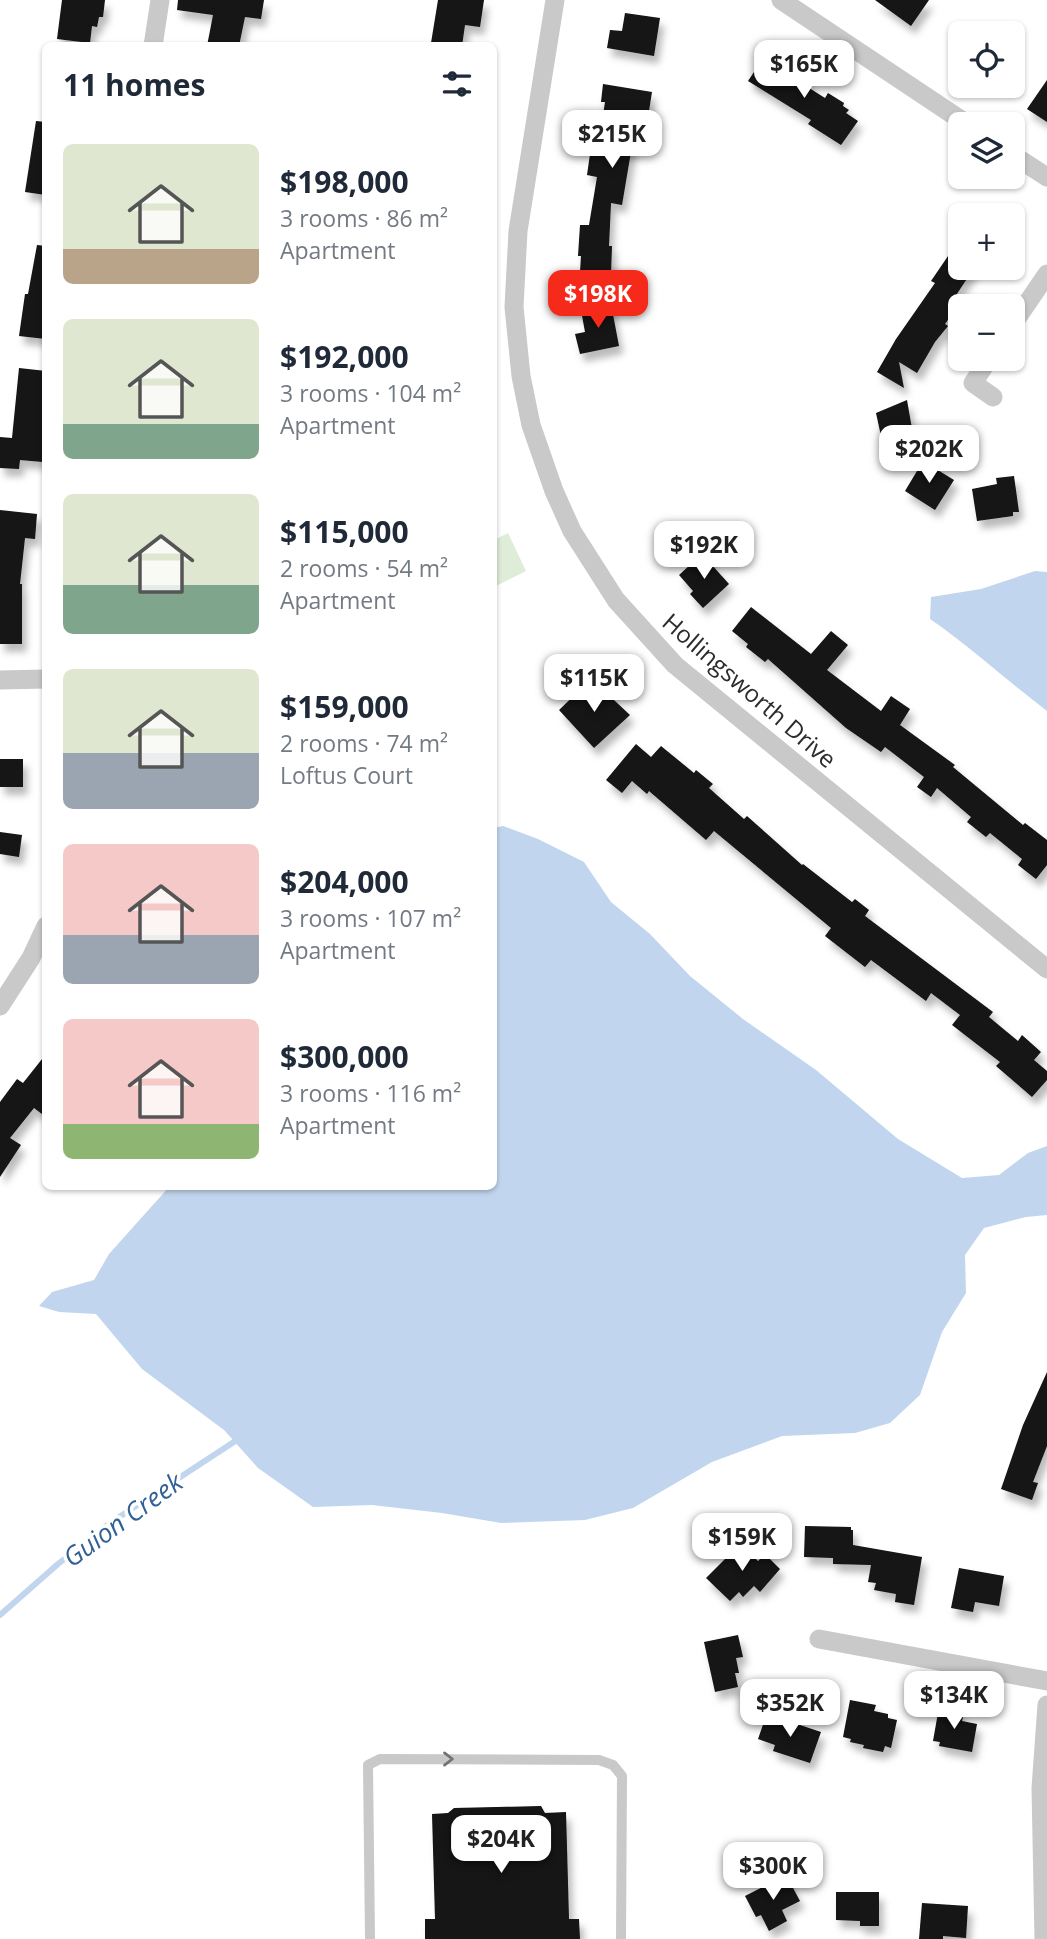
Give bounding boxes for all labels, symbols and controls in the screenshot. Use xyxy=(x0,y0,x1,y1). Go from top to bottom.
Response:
map controls xyxy=(948,21,1025,371)
button: locate xyxy=(948,21,1025,98)
pin: $165K xyxy=(755,41,853,100)
text: $165K xyxy=(770,47,838,79)
text: 11 homes xyxy=(63,64,206,105)
icon: filters xyxy=(438,65,476,103)
pin: $215K xyxy=(563,110,661,170)
button: layers xyxy=(948,112,1025,189)
text: $215K xyxy=(578,117,646,149)
text: $198,000 xyxy=(280,161,409,202)
icon: home xyxy=(119,172,203,256)
text: 3 rooms · 86 m² xyxy=(280,202,448,234)
button: + xyxy=(948,203,1025,280)
text: Apartment xyxy=(280,234,396,266)
pin: $198K xyxy=(549,270,647,330)
text: $198K xyxy=(564,277,632,309)
button: − xyxy=(948,294,1025,371)
text: $192,000 xyxy=(280,336,409,377)
icon: home xyxy=(119,347,203,431)
text: 3 rooms · 104 m² xyxy=(280,377,461,409)
text: Apartment xyxy=(280,409,396,441)
pin: $202K xyxy=(880,426,978,485)
text: $202K xyxy=(895,432,963,464)
text: $115,000 xyxy=(280,511,409,552)
icon: home xyxy=(119,522,203,606)
pin: $192K xyxy=(655,522,753,581)
text: $192K xyxy=(670,528,738,560)
text: 2 rooms · 54 m² xyxy=(280,552,448,584)
text: Apartment xyxy=(280,584,396,616)
street label: Hollingsworth Drive xyxy=(656,605,844,775)
pin: $115K xyxy=(545,654,643,714)
text: $115K xyxy=(560,661,628,693)
text: $159,000 xyxy=(280,686,409,727)
icon: home xyxy=(119,697,203,781)
text: 2 rooms · 74 m² xyxy=(280,727,448,759)
text: Loftus Court xyxy=(280,759,413,791)
text: $204,000 xyxy=(280,861,409,902)
icon: home xyxy=(119,872,203,956)
text: 3 rooms · 107 m² xyxy=(280,902,461,934)
text: Apartment xyxy=(280,934,396,966)
text: $300,000 xyxy=(280,1036,409,1077)
icon: home xyxy=(119,1047,203,1131)
text: 3 rooms · 116 m² xyxy=(280,1077,461,1109)
text: Apartment xyxy=(280,1109,396,1141)
water label: Guion Creek xyxy=(55,1463,191,1575)
pin: $159K xyxy=(693,1514,791,1573)
text: $159K xyxy=(708,1520,776,1552)
pin: $134K xyxy=(905,1672,1003,1731)
text: $134K xyxy=(920,1678,988,1710)
pin: $352K xyxy=(741,1680,839,1739)
text: $352K xyxy=(756,1686,824,1718)
one-way arrow xyxy=(443,1751,454,1767)
pin: $204K xyxy=(452,1815,550,1875)
text: $204K xyxy=(467,1822,535,1854)
pin: $300K xyxy=(724,1842,822,1902)
text: $300K xyxy=(739,1849,807,1881)

